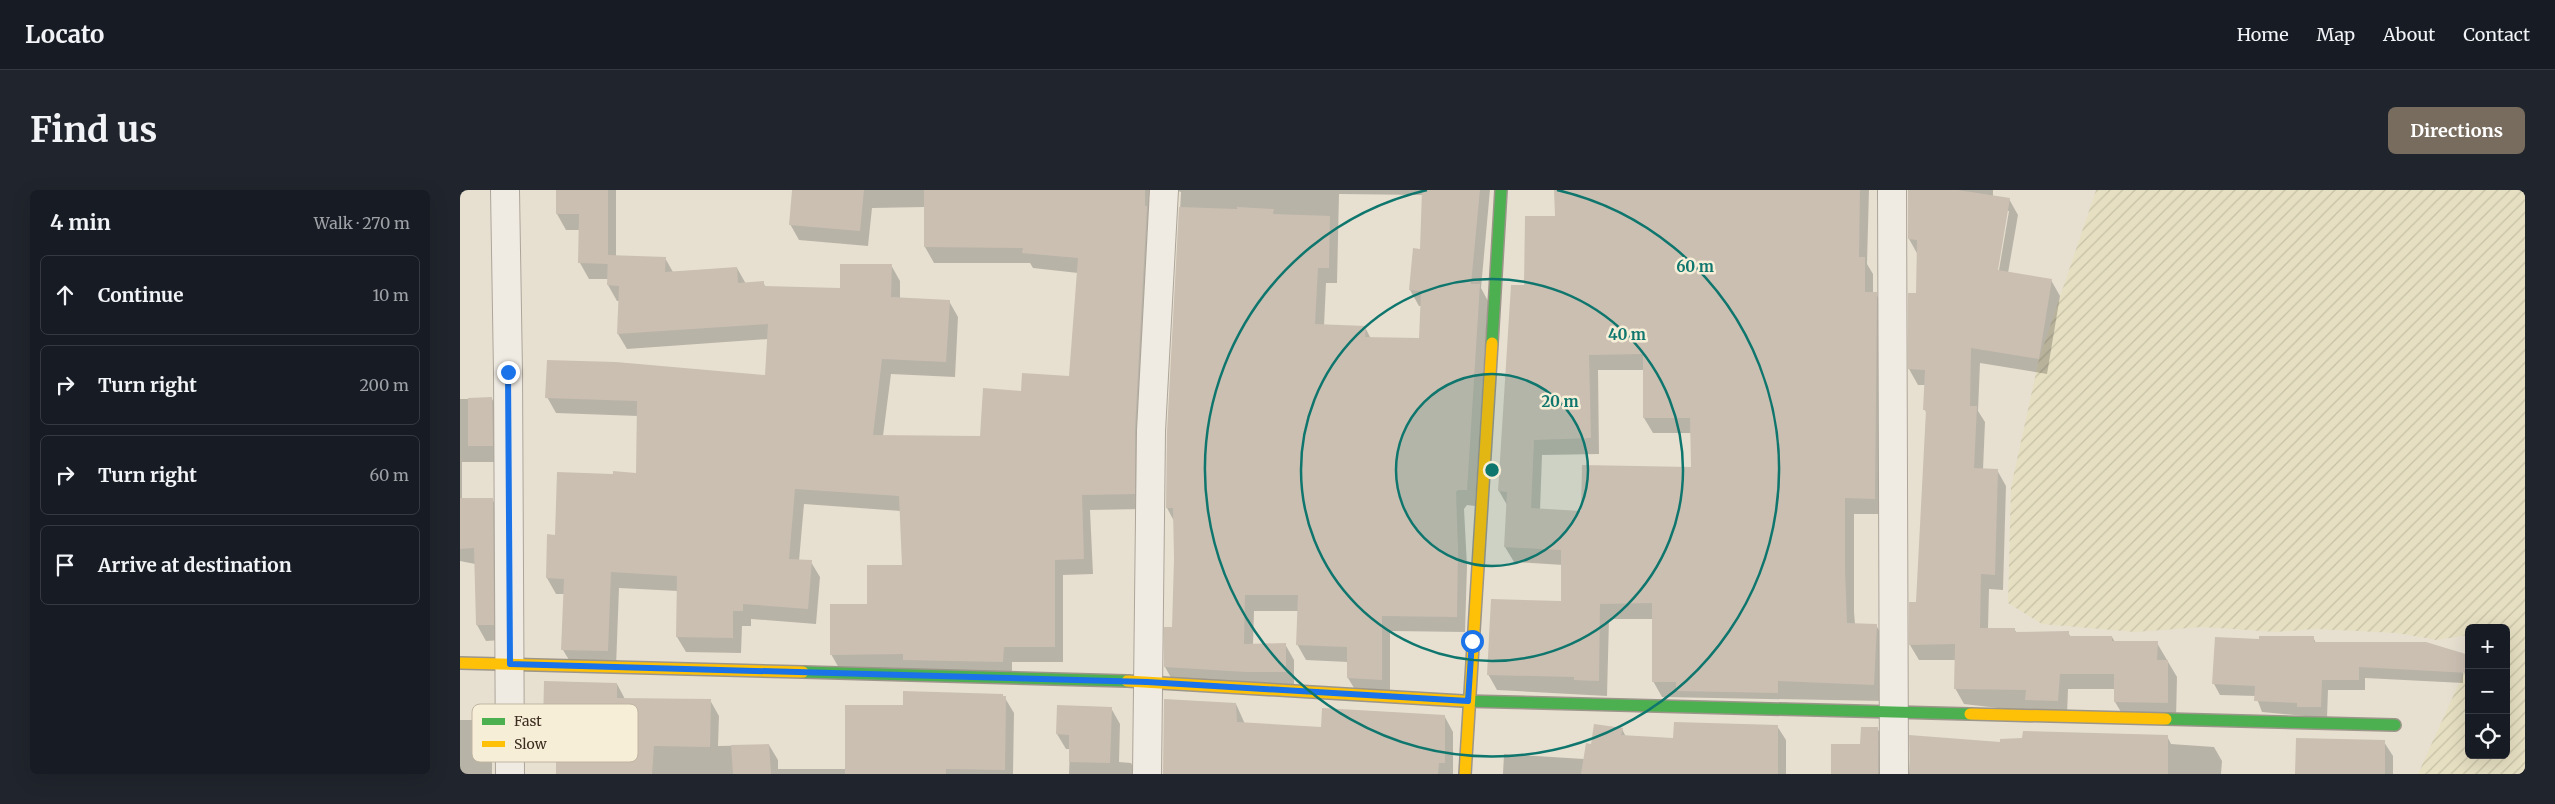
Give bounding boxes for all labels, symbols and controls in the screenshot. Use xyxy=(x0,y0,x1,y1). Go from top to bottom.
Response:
text: Locato xyxy=(25,19,104,50)
text: Home xyxy=(2237,23,2289,46)
text: Map xyxy=(2317,23,2355,46)
text: About xyxy=(2383,23,2435,46)
text: Contact xyxy=(2463,23,2530,46)
button: Directions xyxy=(2388,107,2525,154)
text: Find us xyxy=(30,108,157,152)
text: 4 min xyxy=(50,209,111,236)
text: Walk · 270 m xyxy=(314,213,410,233)
text: 60 m xyxy=(1676,257,1714,276)
icon: ahead xyxy=(51,281,79,309)
text: Continue xyxy=(98,283,184,307)
text: 10 m xyxy=(372,285,409,305)
text: 40 m xyxy=(1608,325,1646,344)
route end xyxy=(497,361,520,384)
icon: right xyxy=(51,371,79,399)
text: Turn right xyxy=(98,373,197,397)
text: 200 m xyxy=(359,375,409,395)
text: 20 m xyxy=(1541,392,1579,411)
icon: right xyxy=(51,461,79,489)
centre of rings xyxy=(1483,461,1501,479)
text: Turn right xyxy=(98,463,197,487)
text: 60 m xyxy=(369,465,409,485)
icon: arrive xyxy=(51,551,79,579)
text: Arrive at destination xyxy=(98,553,292,577)
map controls xyxy=(2465,624,2510,759)
button: + xyxy=(2465,624,2510,669)
route start xyxy=(1461,630,1484,653)
button: − xyxy=(2465,669,2510,714)
legend xyxy=(472,704,638,762)
text: Fast xyxy=(514,712,542,730)
button: locate xyxy=(2465,714,2510,759)
text: Slow xyxy=(514,735,547,753)

